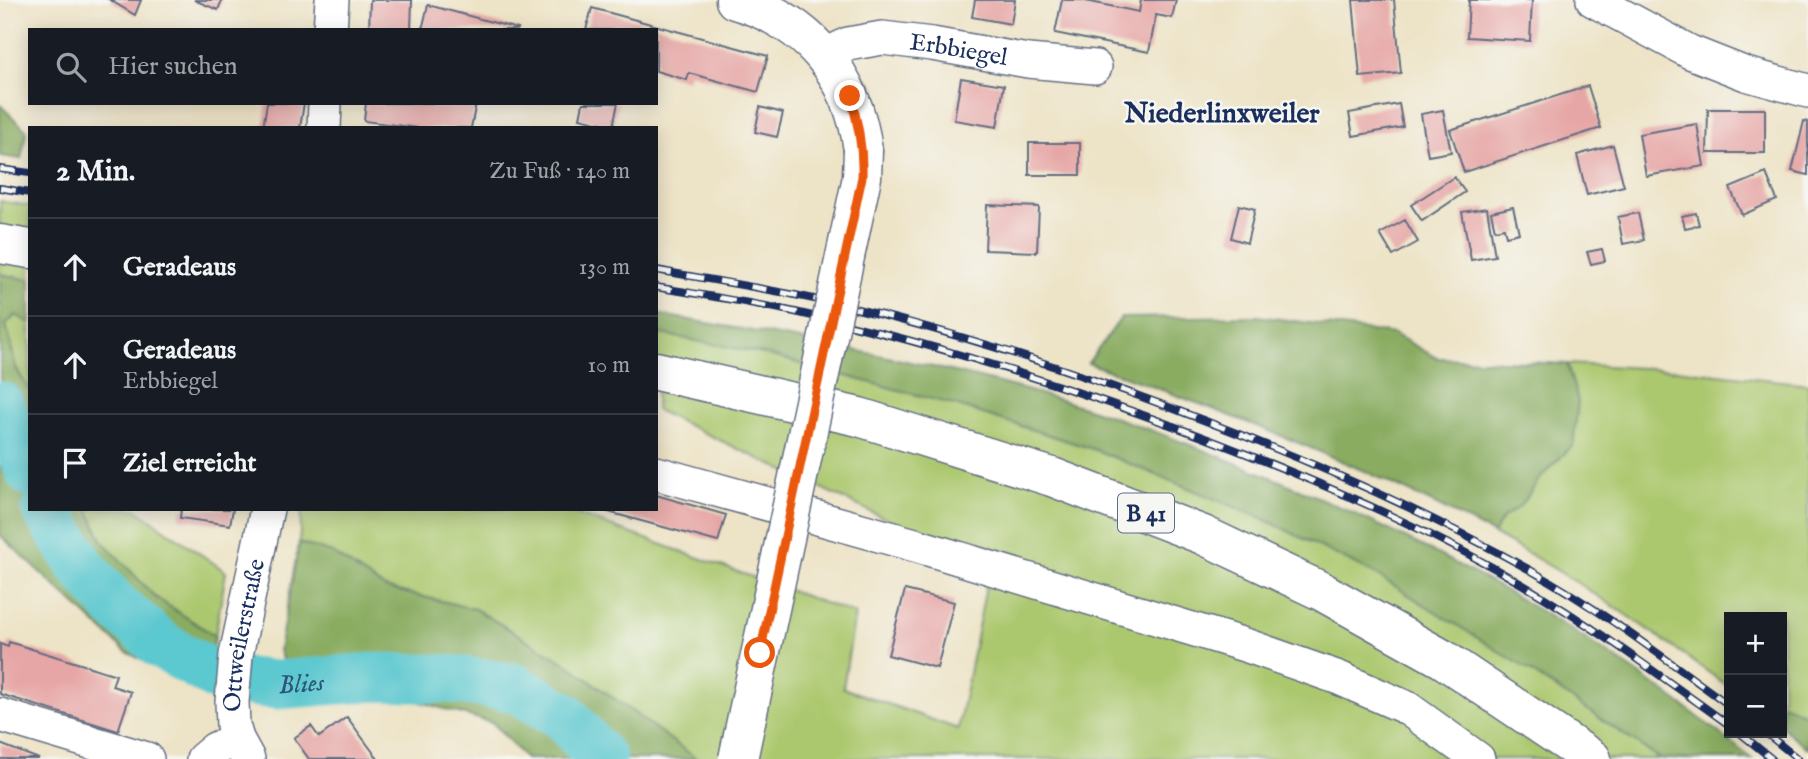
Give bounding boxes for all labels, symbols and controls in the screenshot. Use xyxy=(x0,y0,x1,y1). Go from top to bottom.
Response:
street label: Erbbiegel xyxy=(908,27,1010,74)
search box xyxy=(28,28,658,105)
icon: search xyxy=(52,48,90,86)
text: Hier suchen xyxy=(108,50,238,83)
route end xyxy=(834,80,865,111)
district label: Niederlinxweiler xyxy=(1123,97,1320,132)
text: 2 Min. xyxy=(56,153,135,191)
text: Zu Fuß · 140 m xyxy=(490,157,630,186)
icon: ahead xyxy=(56,248,94,286)
text: Geradeaus xyxy=(123,251,236,284)
text: 130 m xyxy=(579,253,630,282)
text: Geradeaus xyxy=(123,334,236,367)
icon: ahead xyxy=(56,346,94,384)
text: 10 m xyxy=(587,351,630,380)
text: Erbbiegel xyxy=(123,367,218,396)
icon: arrive xyxy=(56,444,94,482)
text: Ziel erreicht xyxy=(123,447,256,480)
road number: B 41 xyxy=(1118,494,1174,533)
street label: Ottweilerstraße xyxy=(218,556,273,713)
map controls xyxy=(1724,612,1787,738)
button: + xyxy=(1724,612,1787,675)
route start xyxy=(744,637,775,668)
water label: Blies xyxy=(277,666,326,703)
button: − xyxy=(1724,675,1787,738)

